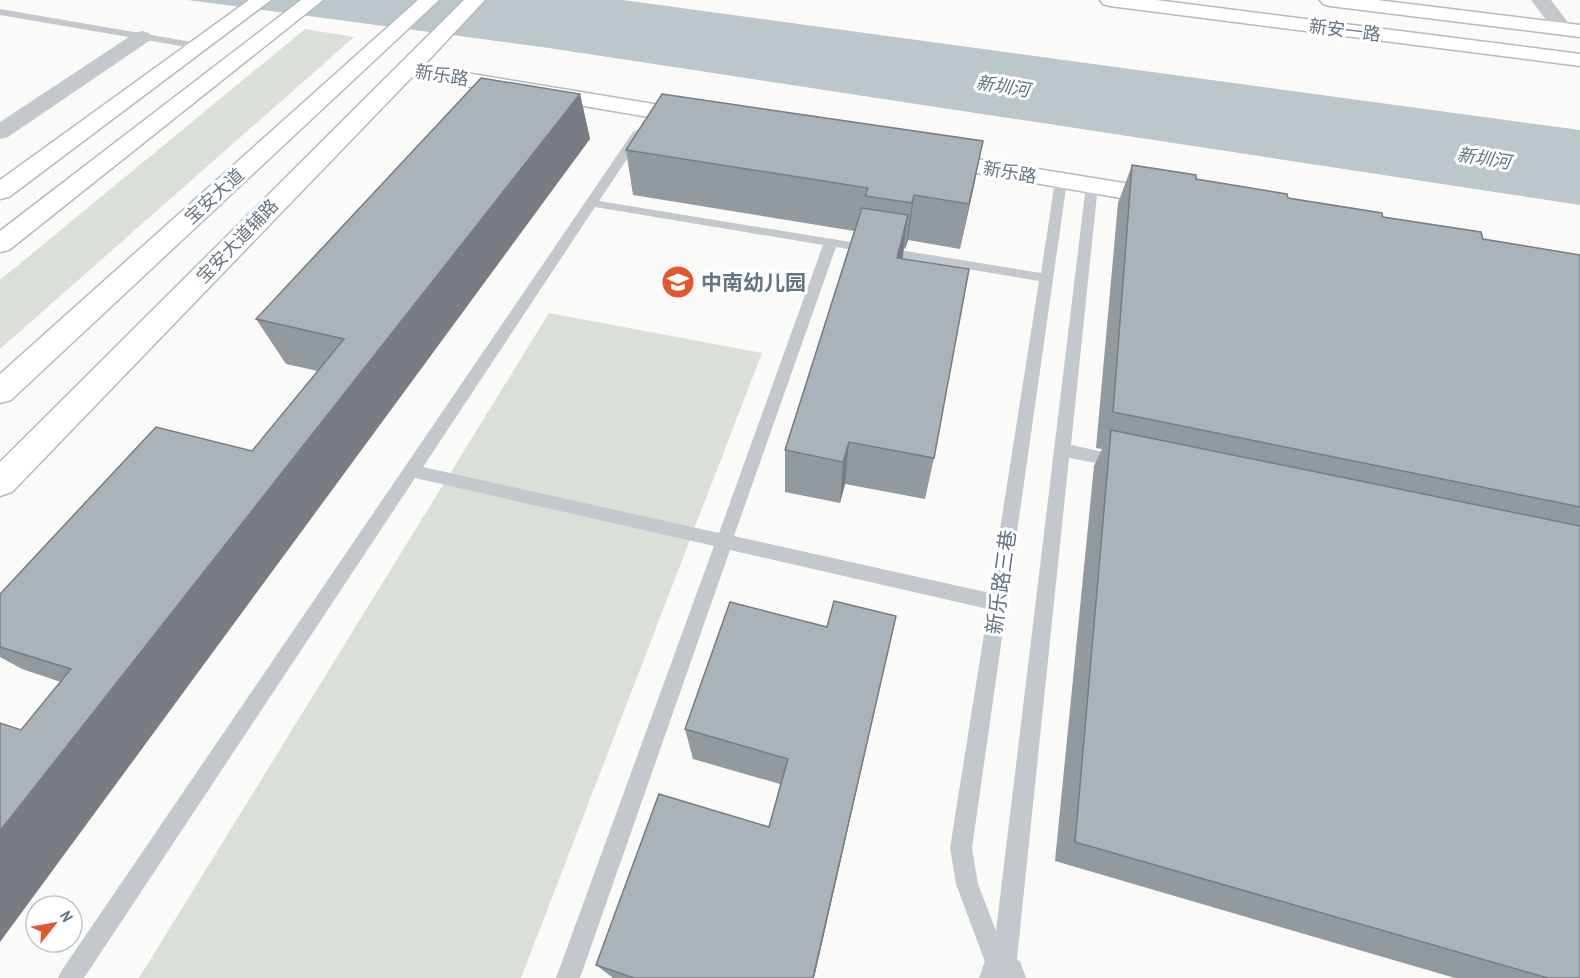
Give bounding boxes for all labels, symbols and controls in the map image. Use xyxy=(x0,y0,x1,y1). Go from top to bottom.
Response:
street label: 新安一路 xyxy=(1308,13,1382,47)
street label: 新乐路 xyxy=(413,58,471,92)
water label: 新圳河 xyxy=(974,69,1035,103)
water label: 新圳河 xyxy=(1455,141,1516,175)
street label: 新乐路 xyxy=(981,155,1039,189)
street label: 宝安大道 xyxy=(179,163,249,229)
street label: 宝安大道辅路 xyxy=(190,193,284,289)
school or university icon: 中南幼儿园 xyxy=(660,264,696,300)
place label: 中南幼儿园 xyxy=(701,268,806,297)
street label: 新乐路三巷 xyxy=(979,528,1023,636)
north arrow xyxy=(24,894,84,954)
text: N xyxy=(55,907,79,926)

